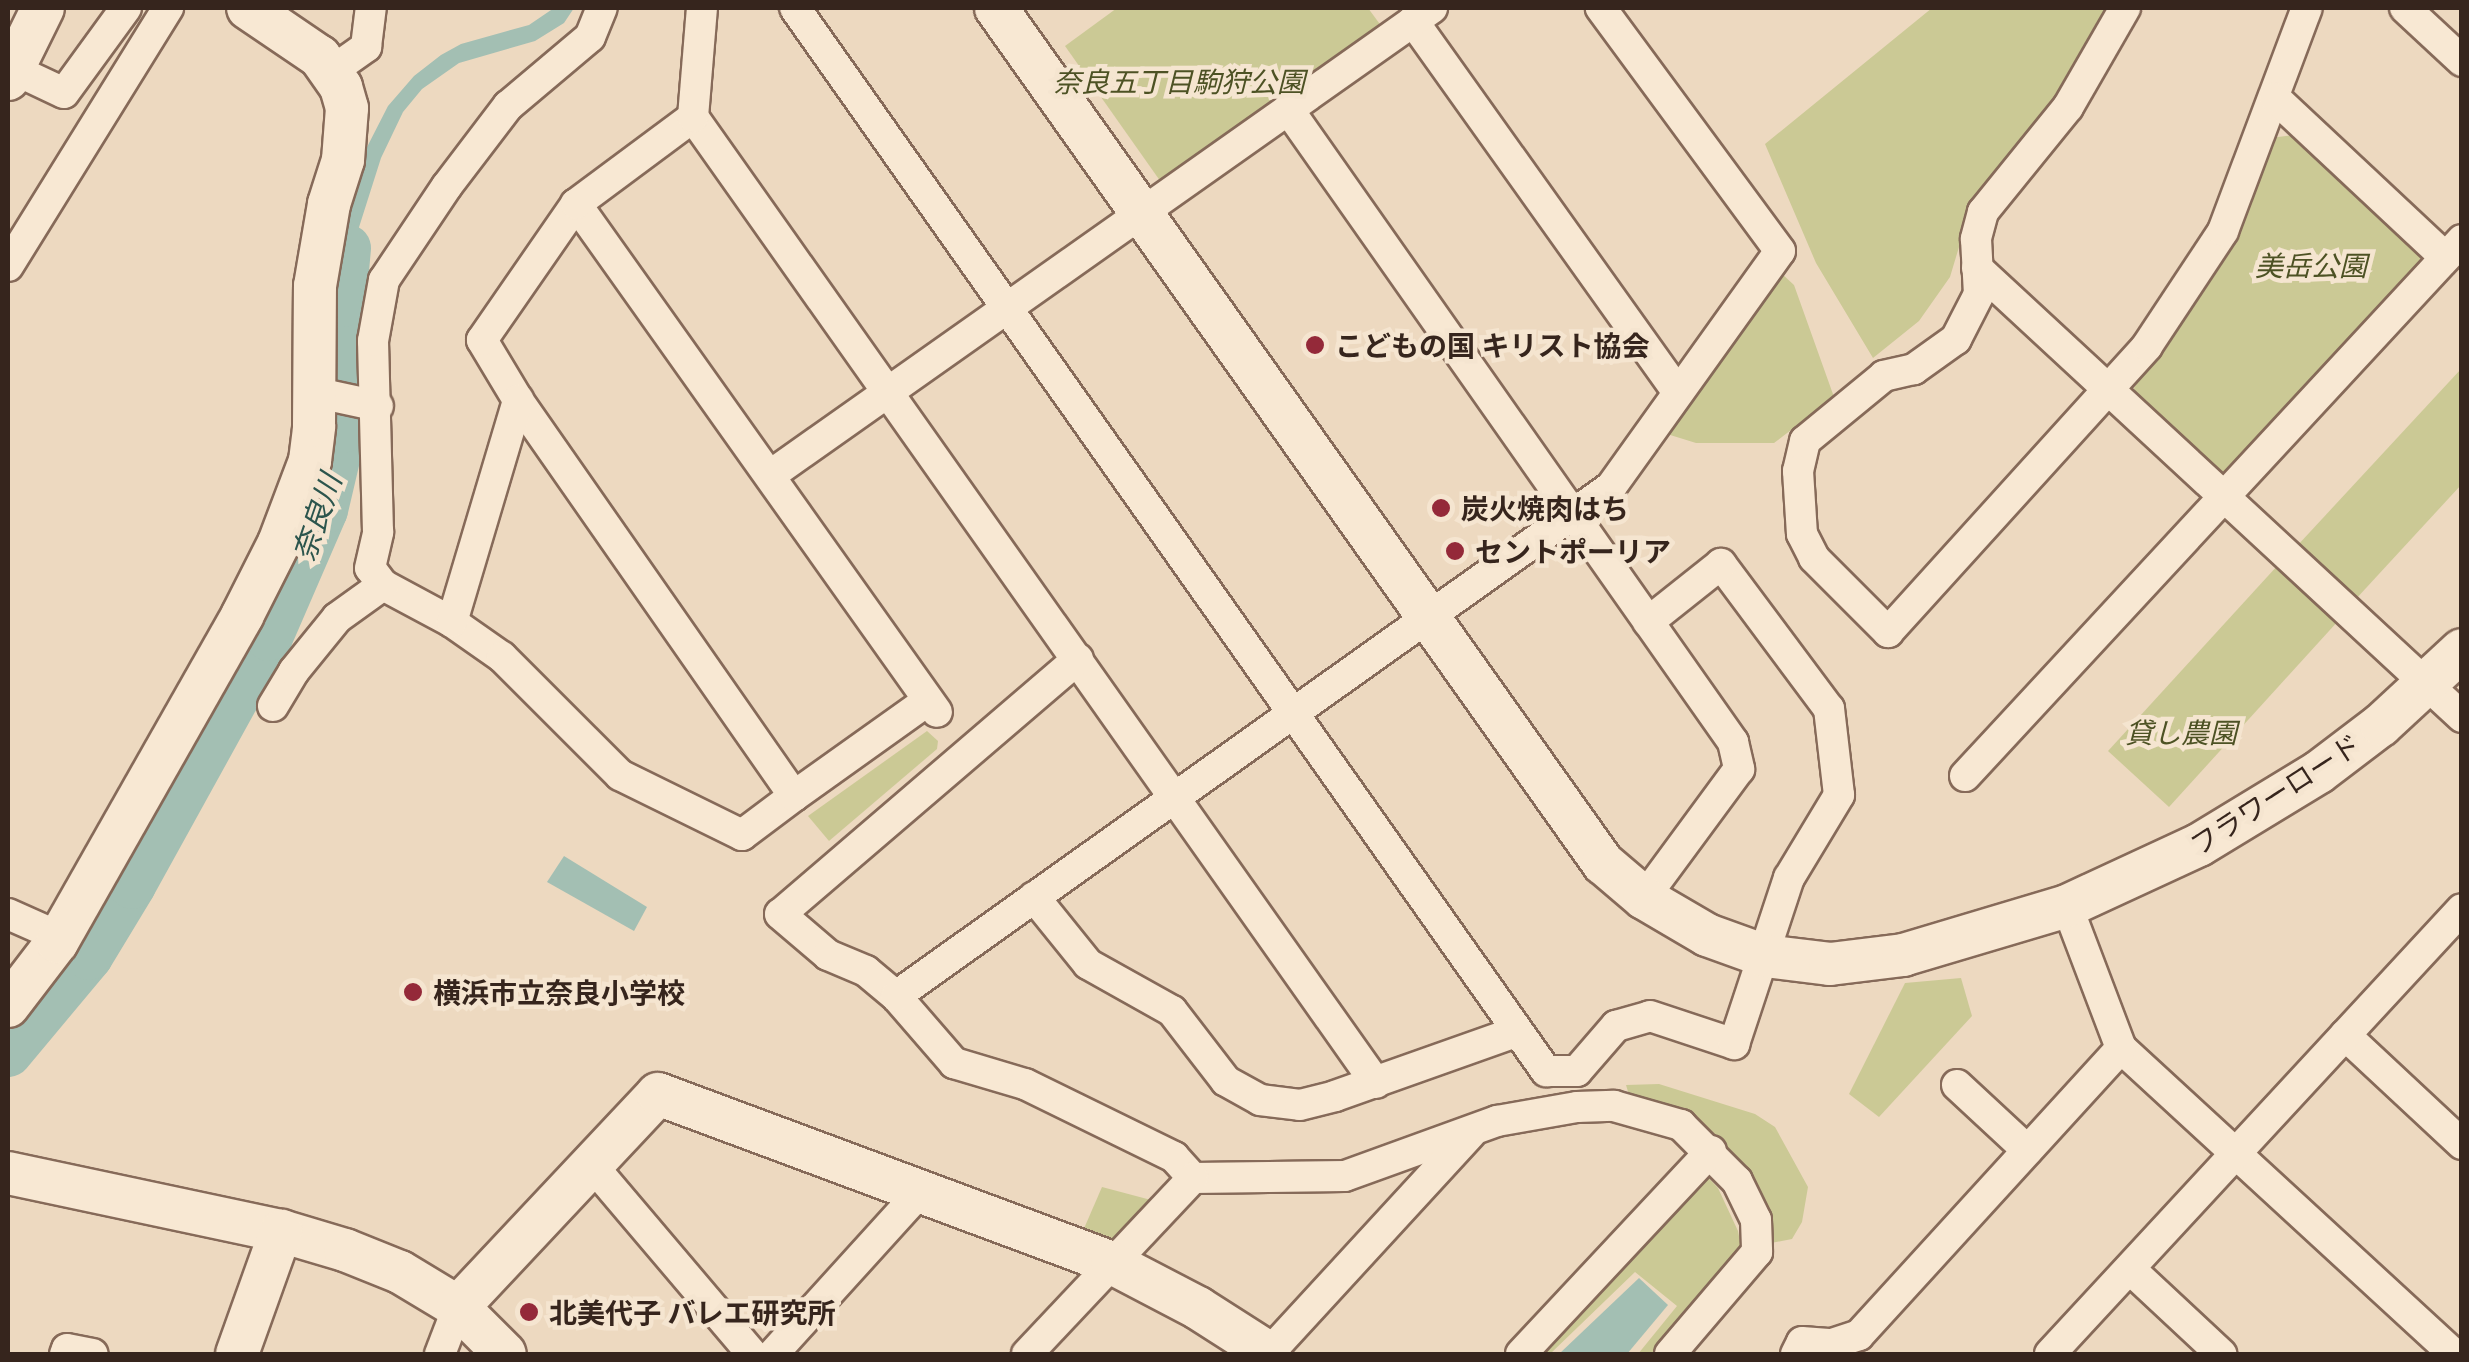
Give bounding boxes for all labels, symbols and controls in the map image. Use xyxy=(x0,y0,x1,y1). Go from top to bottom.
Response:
park label: 奈良五丁目駒狩公園 xyxy=(1053,64,1305,98)
park label: 美岳公園 xyxy=(2255,248,2367,282)
place label: こどもの国 キリスト協会 xyxy=(1335,328,1650,362)
marker: こどもの国 キリスト協会 xyxy=(1304,334,1326,356)
water label: 奈良川 xyxy=(284,469,348,565)
place label: 炭火焼肉はち xyxy=(1461,491,1629,525)
marker: 炭火焼肉はち xyxy=(1430,497,1452,519)
place label: セントポーリア xyxy=(1475,534,1671,568)
marker: セントポーリア xyxy=(1444,540,1466,562)
park label: 貸し農園 xyxy=(2125,715,2237,749)
street label: フラワーロード xyxy=(2184,727,2366,861)
place label: 横浜市立奈良小学校 xyxy=(433,975,685,1009)
marker: 横浜市立奈良小学校 xyxy=(402,981,424,1003)
place label: 北美代子 バレエ研究所 xyxy=(549,1295,836,1329)
marker: 北美代子 バレエ研究所 xyxy=(518,1301,540,1323)

